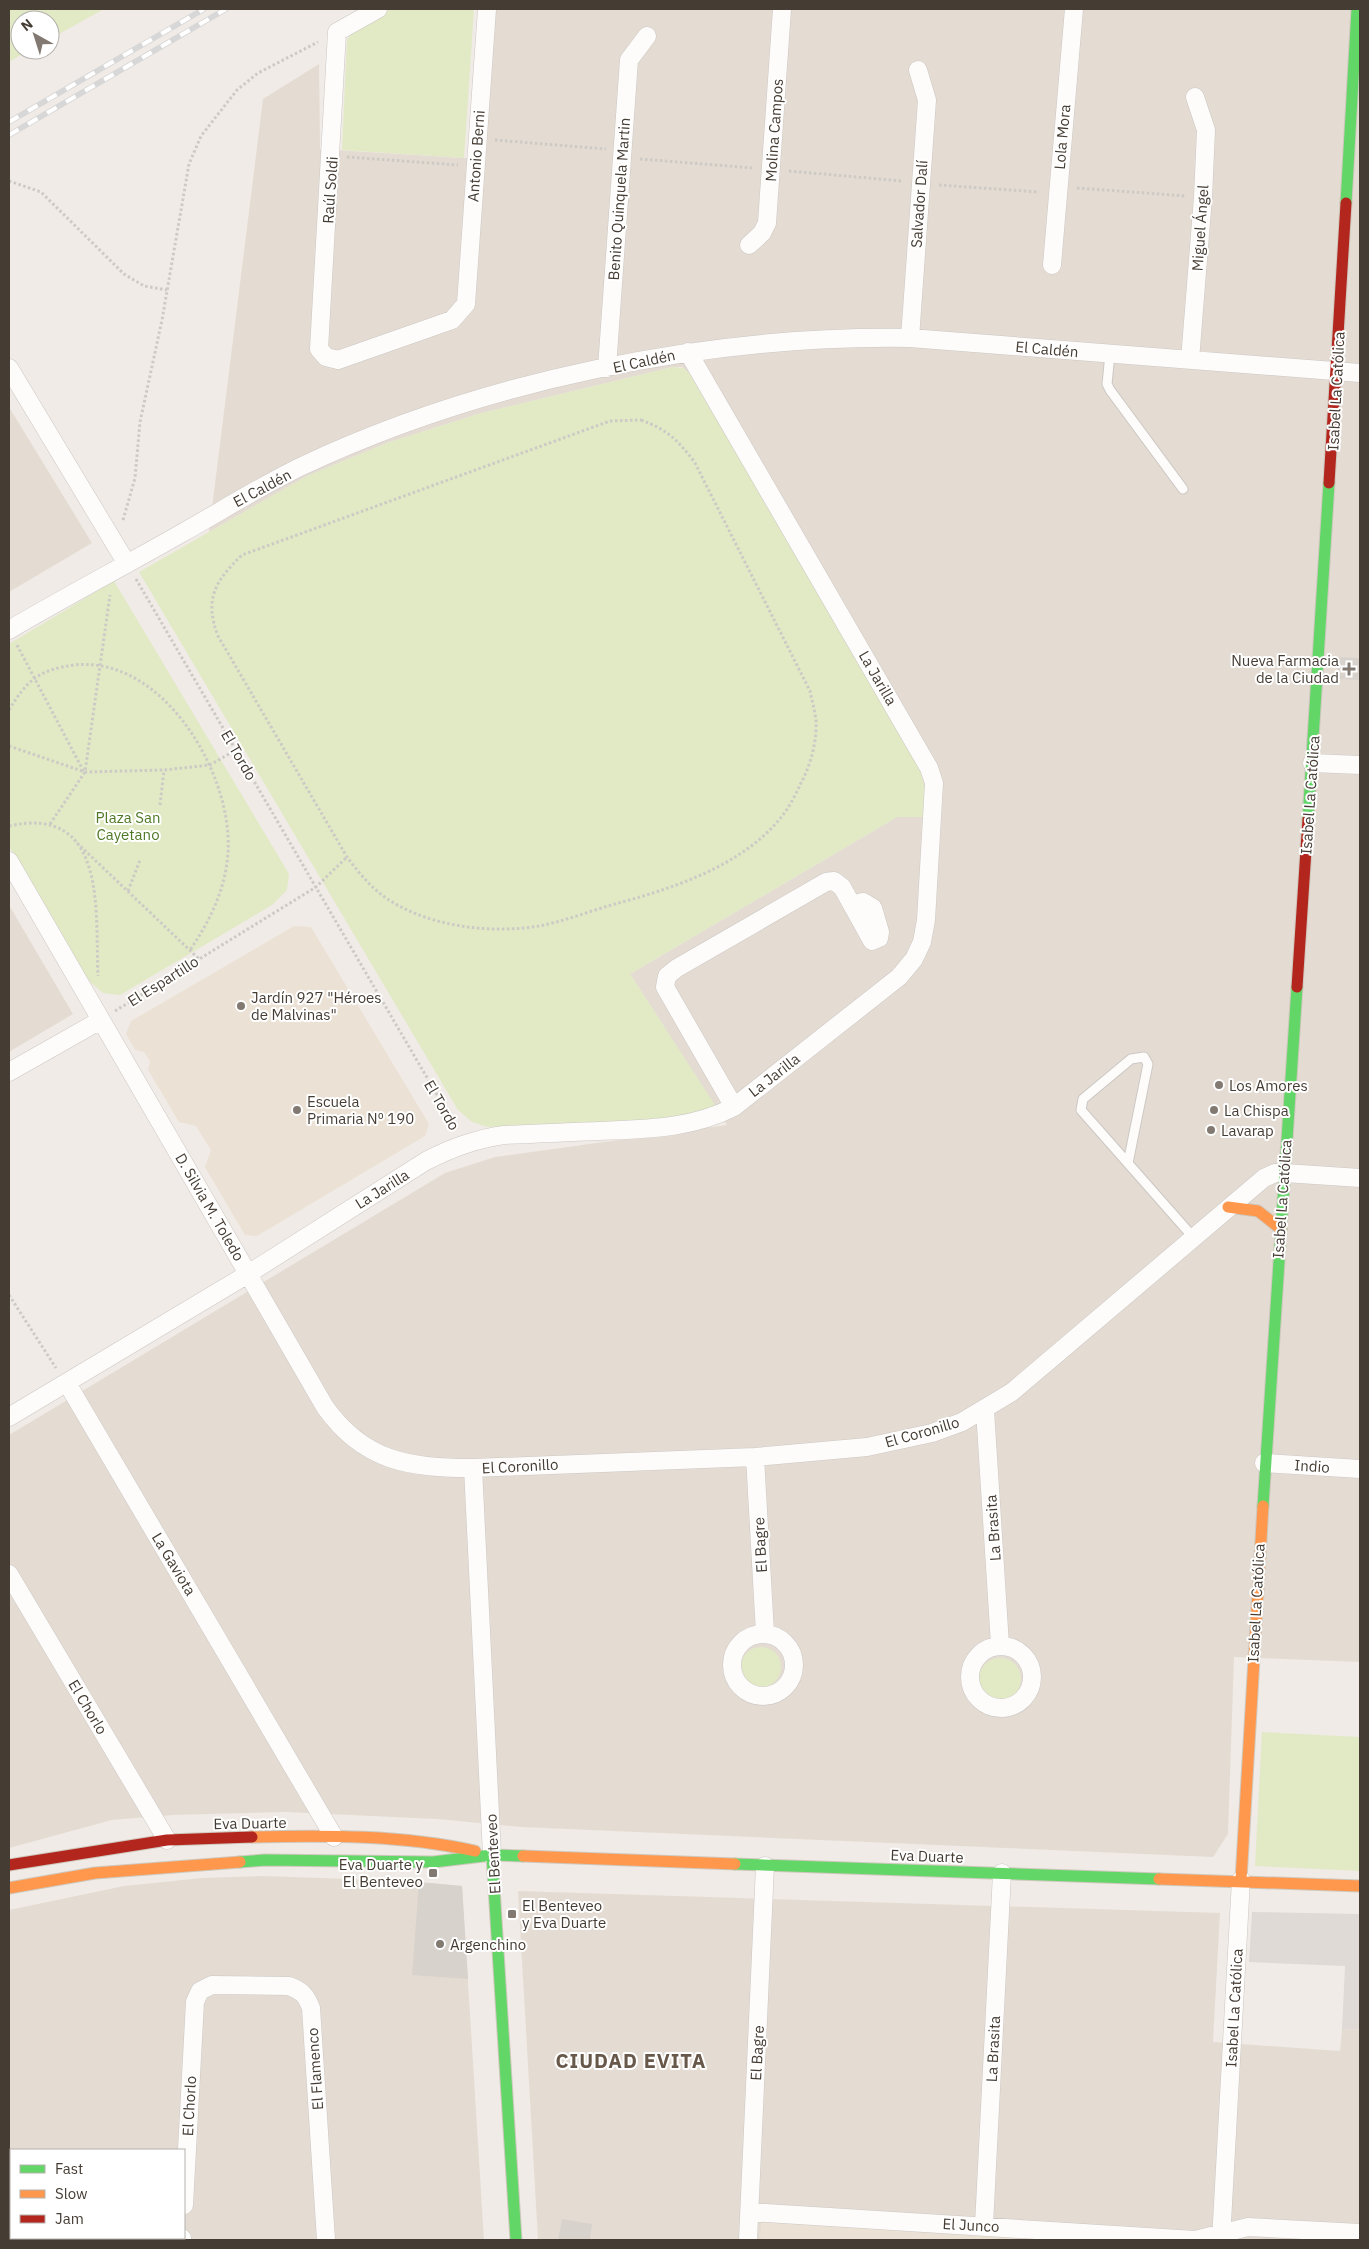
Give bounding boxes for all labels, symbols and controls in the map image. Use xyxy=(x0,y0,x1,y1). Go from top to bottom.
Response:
north arrow xyxy=(10,10,60,60)
text: N xyxy=(17,15,36,35)
street label: Molina Campos xyxy=(761,78,787,182)
street label: Lola Mora xyxy=(1050,104,1074,170)
street label: Antonio Berni xyxy=(463,110,489,202)
street label: Benito Quinquela Martin xyxy=(604,117,634,281)
street label: Raúl Soldi xyxy=(318,156,342,224)
street label: Salvador Dalí xyxy=(906,159,932,249)
street label: Miguel Ángel xyxy=(1188,184,1212,272)
street label: Isabel La Católica xyxy=(1323,331,1349,451)
street label: El Caldén xyxy=(1015,337,1079,361)
street label: El Caldén xyxy=(611,345,677,377)
street label: El Caldén xyxy=(230,465,294,511)
street label: La Jarilla xyxy=(855,647,901,709)
place label: Nueva Farmacia de la Ciudad xyxy=(1231,651,1339,687)
marker: Nueva Farmacia de la Ciudad xyxy=(1343,663,1355,675)
street label: El Tordo xyxy=(217,726,261,784)
street label: Isabel La Católica xyxy=(1296,735,1324,855)
park label: Plaza San Cayetano xyxy=(96,808,160,844)
street label: El Espartillo xyxy=(124,952,202,1010)
place label: Jardín 927 "Héroes de Malvinas" xyxy=(251,988,382,1024)
marker: Jardín 927 "Héroes de Malvinas" xyxy=(235,1000,247,1012)
street label: La Jarilla xyxy=(744,1049,804,1101)
street label: El Tordo xyxy=(420,1076,464,1134)
place label: Los Amores xyxy=(1229,1076,1308,1095)
marker: Los Amores xyxy=(1213,1079,1225,1091)
place label: Escuela Primaria Nº 190 xyxy=(307,1092,414,1128)
place label: La Chispa xyxy=(1224,1101,1289,1120)
marker: Escuela Primaria Nº 190 xyxy=(291,1104,303,1116)
marker: La Chispa xyxy=(1208,1104,1220,1116)
place label: Lavarap xyxy=(1221,1121,1274,1140)
marker: Lavarap xyxy=(1205,1124,1217,1136)
street label: Isabel La Católica xyxy=(1268,1139,1296,1259)
street label: D. Silvia M. Toledo xyxy=(171,1150,249,1264)
street label: La Jarilla xyxy=(351,1165,413,1213)
street label: El Coronillo xyxy=(883,1412,961,1452)
street label: El Coronillo xyxy=(481,1455,559,1477)
street label: Indio xyxy=(1294,1455,1330,1477)
street label: La Brasita xyxy=(981,1494,1005,1562)
street label: El Bagre xyxy=(749,1517,771,1573)
street label: La Gaviota xyxy=(148,1529,200,1599)
street label: Isabel La Católica xyxy=(1243,1543,1269,1663)
street label: El Chorlo xyxy=(64,1676,112,1738)
street label: Eva Duarte xyxy=(213,1813,287,1833)
street label: El Benteveo xyxy=(481,1813,505,1895)
street label: Eva Duarte xyxy=(890,1845,964,1867)
place label: Eva Duarte y El Benteveo xyxy=(339,1855,424,1891)
marker: Eva Duarte y El Benteveo xyxy=(427,1867,439,1879)
place label: El Benteveo y Eva Duarte xyxy=(522,1896,606,1932)
marker: El Benteveo y Eva Duarte xyxy=(506,1908,518,1920)
place label: Argenchino xyxy=(450,1935,526,1954)
marker: Argenchino xyxy=(434,1938,446,1950)
street label: Isabel La Católica xyxy=(1221,1948,1247,2068)
street label: La Brasita xyxy=(982,2015,1004,2083)
street label: El Bagre xyxy=(746,2025,768,2081)
street label: El Flamenco xyxy=(303,2027,327,2111)
district label: CIUDAD EVITA xyxy=(556,2047,706,2074)
street label: El Chorlo xyxy=(178,2075,200,2137)
legend xyxy=(10,2149,185,2239)
text: Fast xyxy=(55,2159,83,2178)
text: Slow xyxy=(55,2184,88,2203)
text: Jam xyxy=(55,2209,84,2228)
street label: El Junco xyxy=(942,2214,1000,2236)

